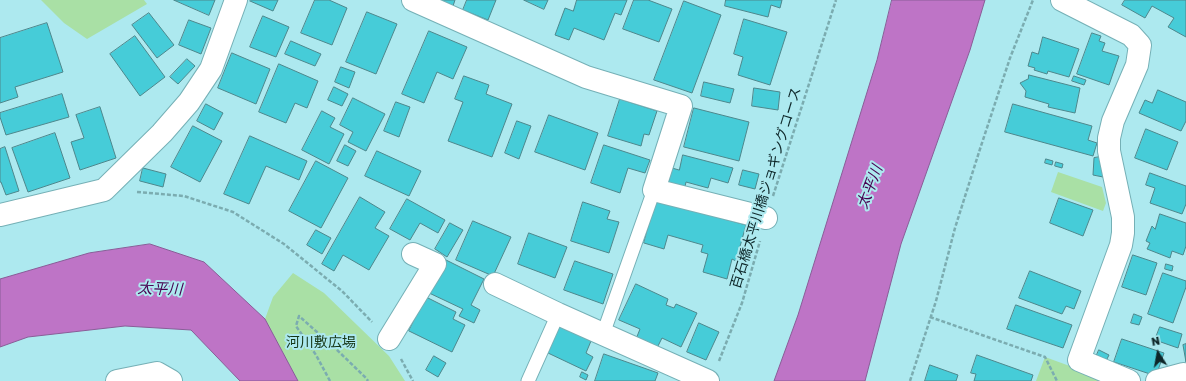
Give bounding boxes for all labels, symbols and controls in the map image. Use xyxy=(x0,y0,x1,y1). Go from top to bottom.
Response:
street label: 百石橋太平川橋ジョギングコース xyxy=(727,85,805,291)
water label: 太平川 xyxy=(854,163,886,211)
water label: 太平川 xyxy=(137,279,183,299)
north arrow xyxy=(1138,333,1178,373)
text: N xyxy=(1150,334,1161,348)
park label: 河川敷広場 xyxy=(286,335,356,351)

